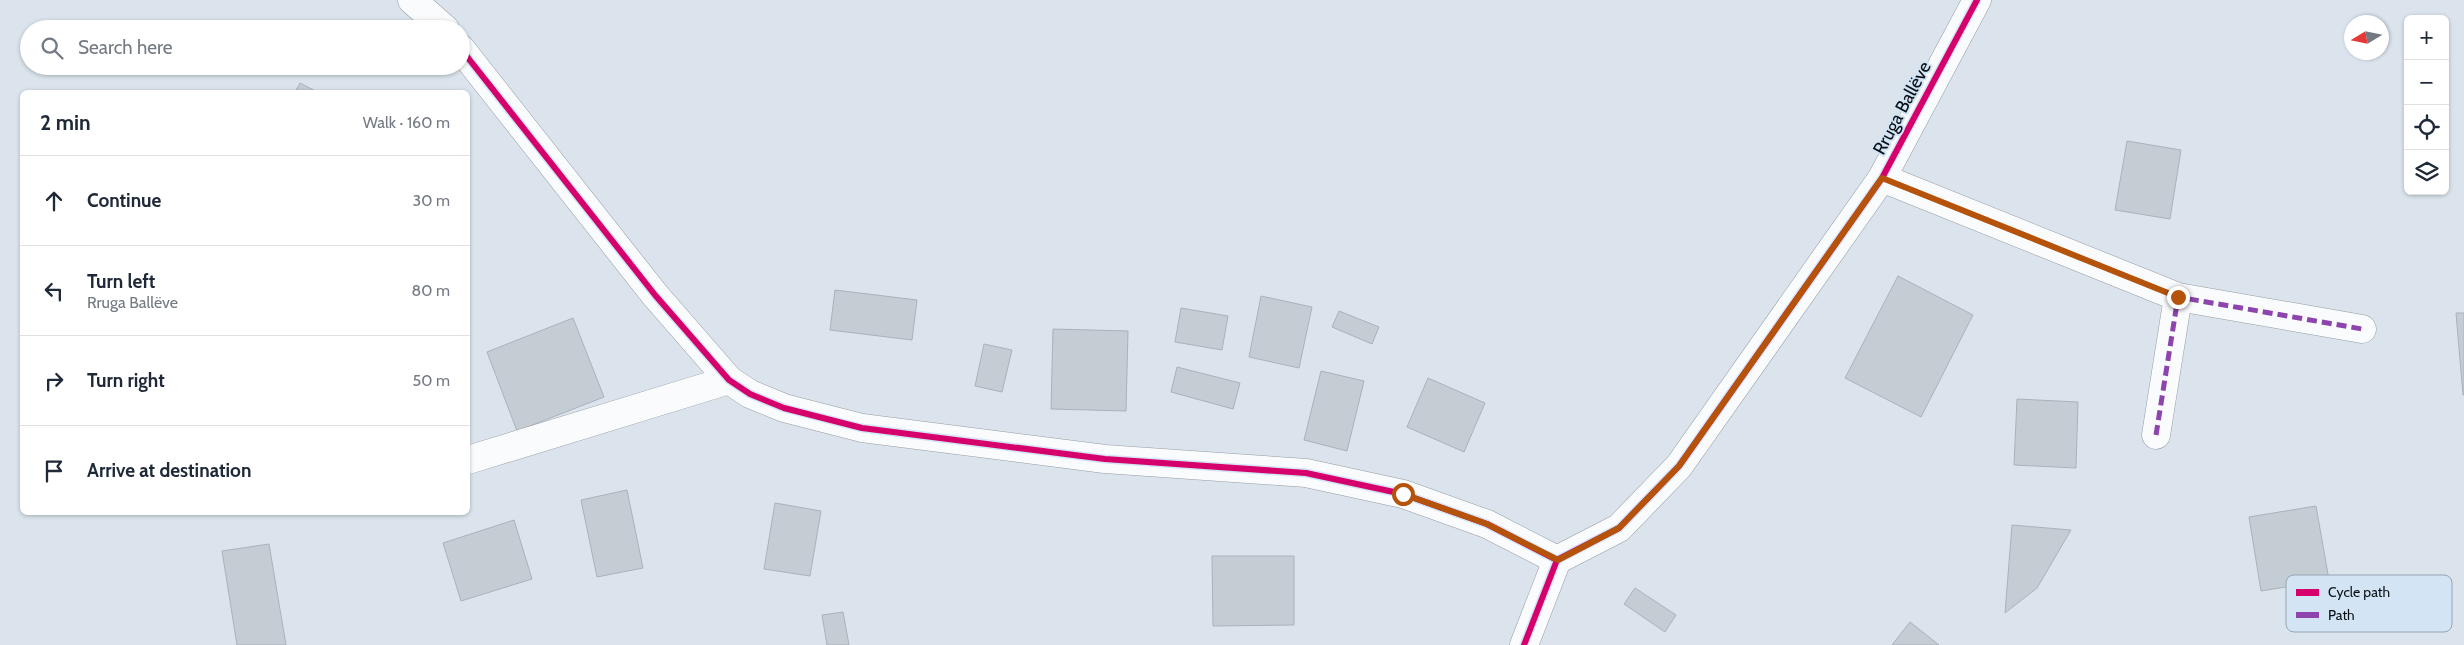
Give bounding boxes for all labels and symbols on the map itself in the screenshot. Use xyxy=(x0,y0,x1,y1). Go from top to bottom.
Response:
north arrow xyxy=(2344,15,2389,60)
street label: Rruga Ballëve xyxy=(1868,58,1936,158)
route end xyxy=(2167,286,2190,309)
route start xyxy=(1392,483,1415,506)
legend xyxy=(2286,575,2452,632)
text: Cycle path xyxy=(2328,583,2390,601)
text: Path xyxy=(2328,606,2355,624)

